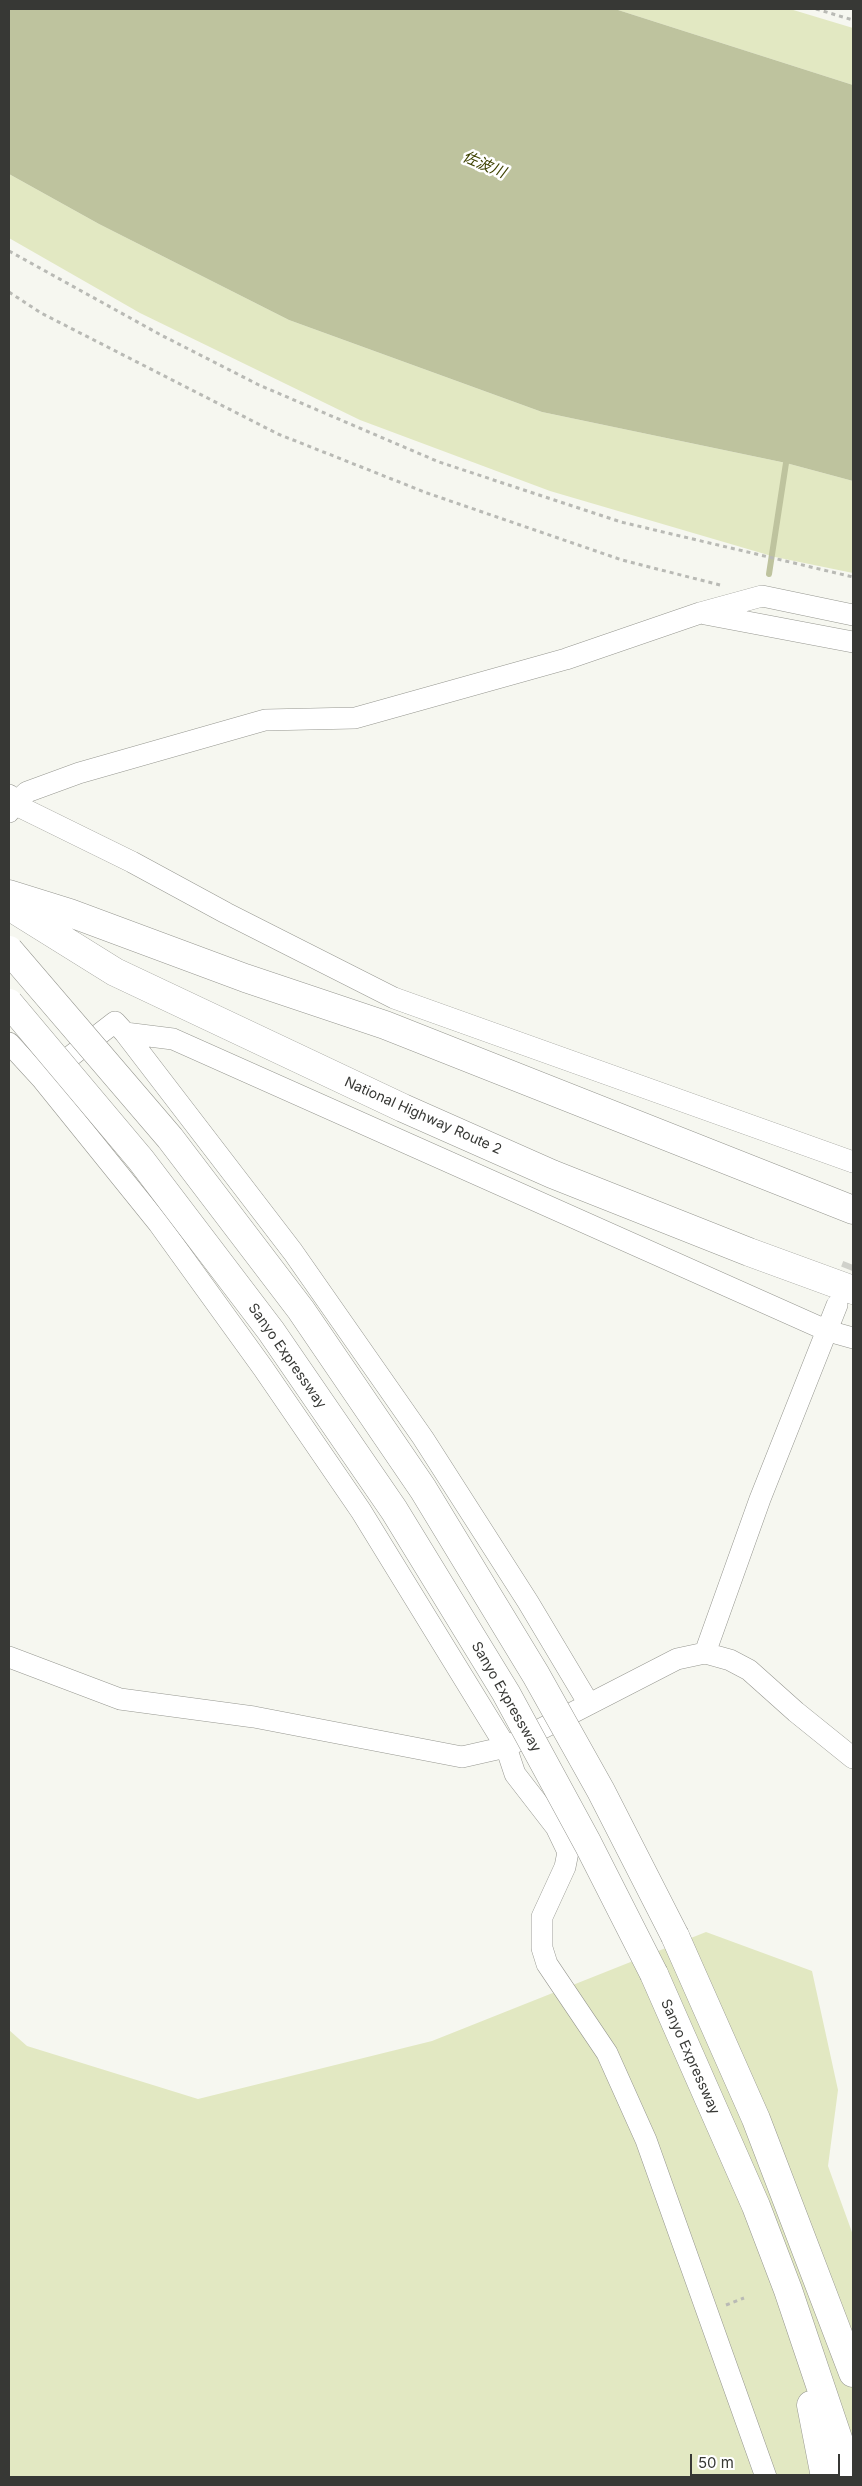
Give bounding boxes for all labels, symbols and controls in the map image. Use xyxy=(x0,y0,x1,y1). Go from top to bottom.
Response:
water label: 佐波川 xyxy=(460,148,508,182)
street label: National Highway Route 2 xyxy=(342,1074,504,1158)
street label: Sanyo Expressway xyxy=(244,1300,330,1412)
street label: Sanyo Expressway xyxy=(468,1639,544,1755)
street label: Sanyo Expressway xyxy=(657,1997,723,2117)
scale bar xyxy=(692,2444,842,2476)
text: 50 m xyxy=(698,2453,734,2472)

